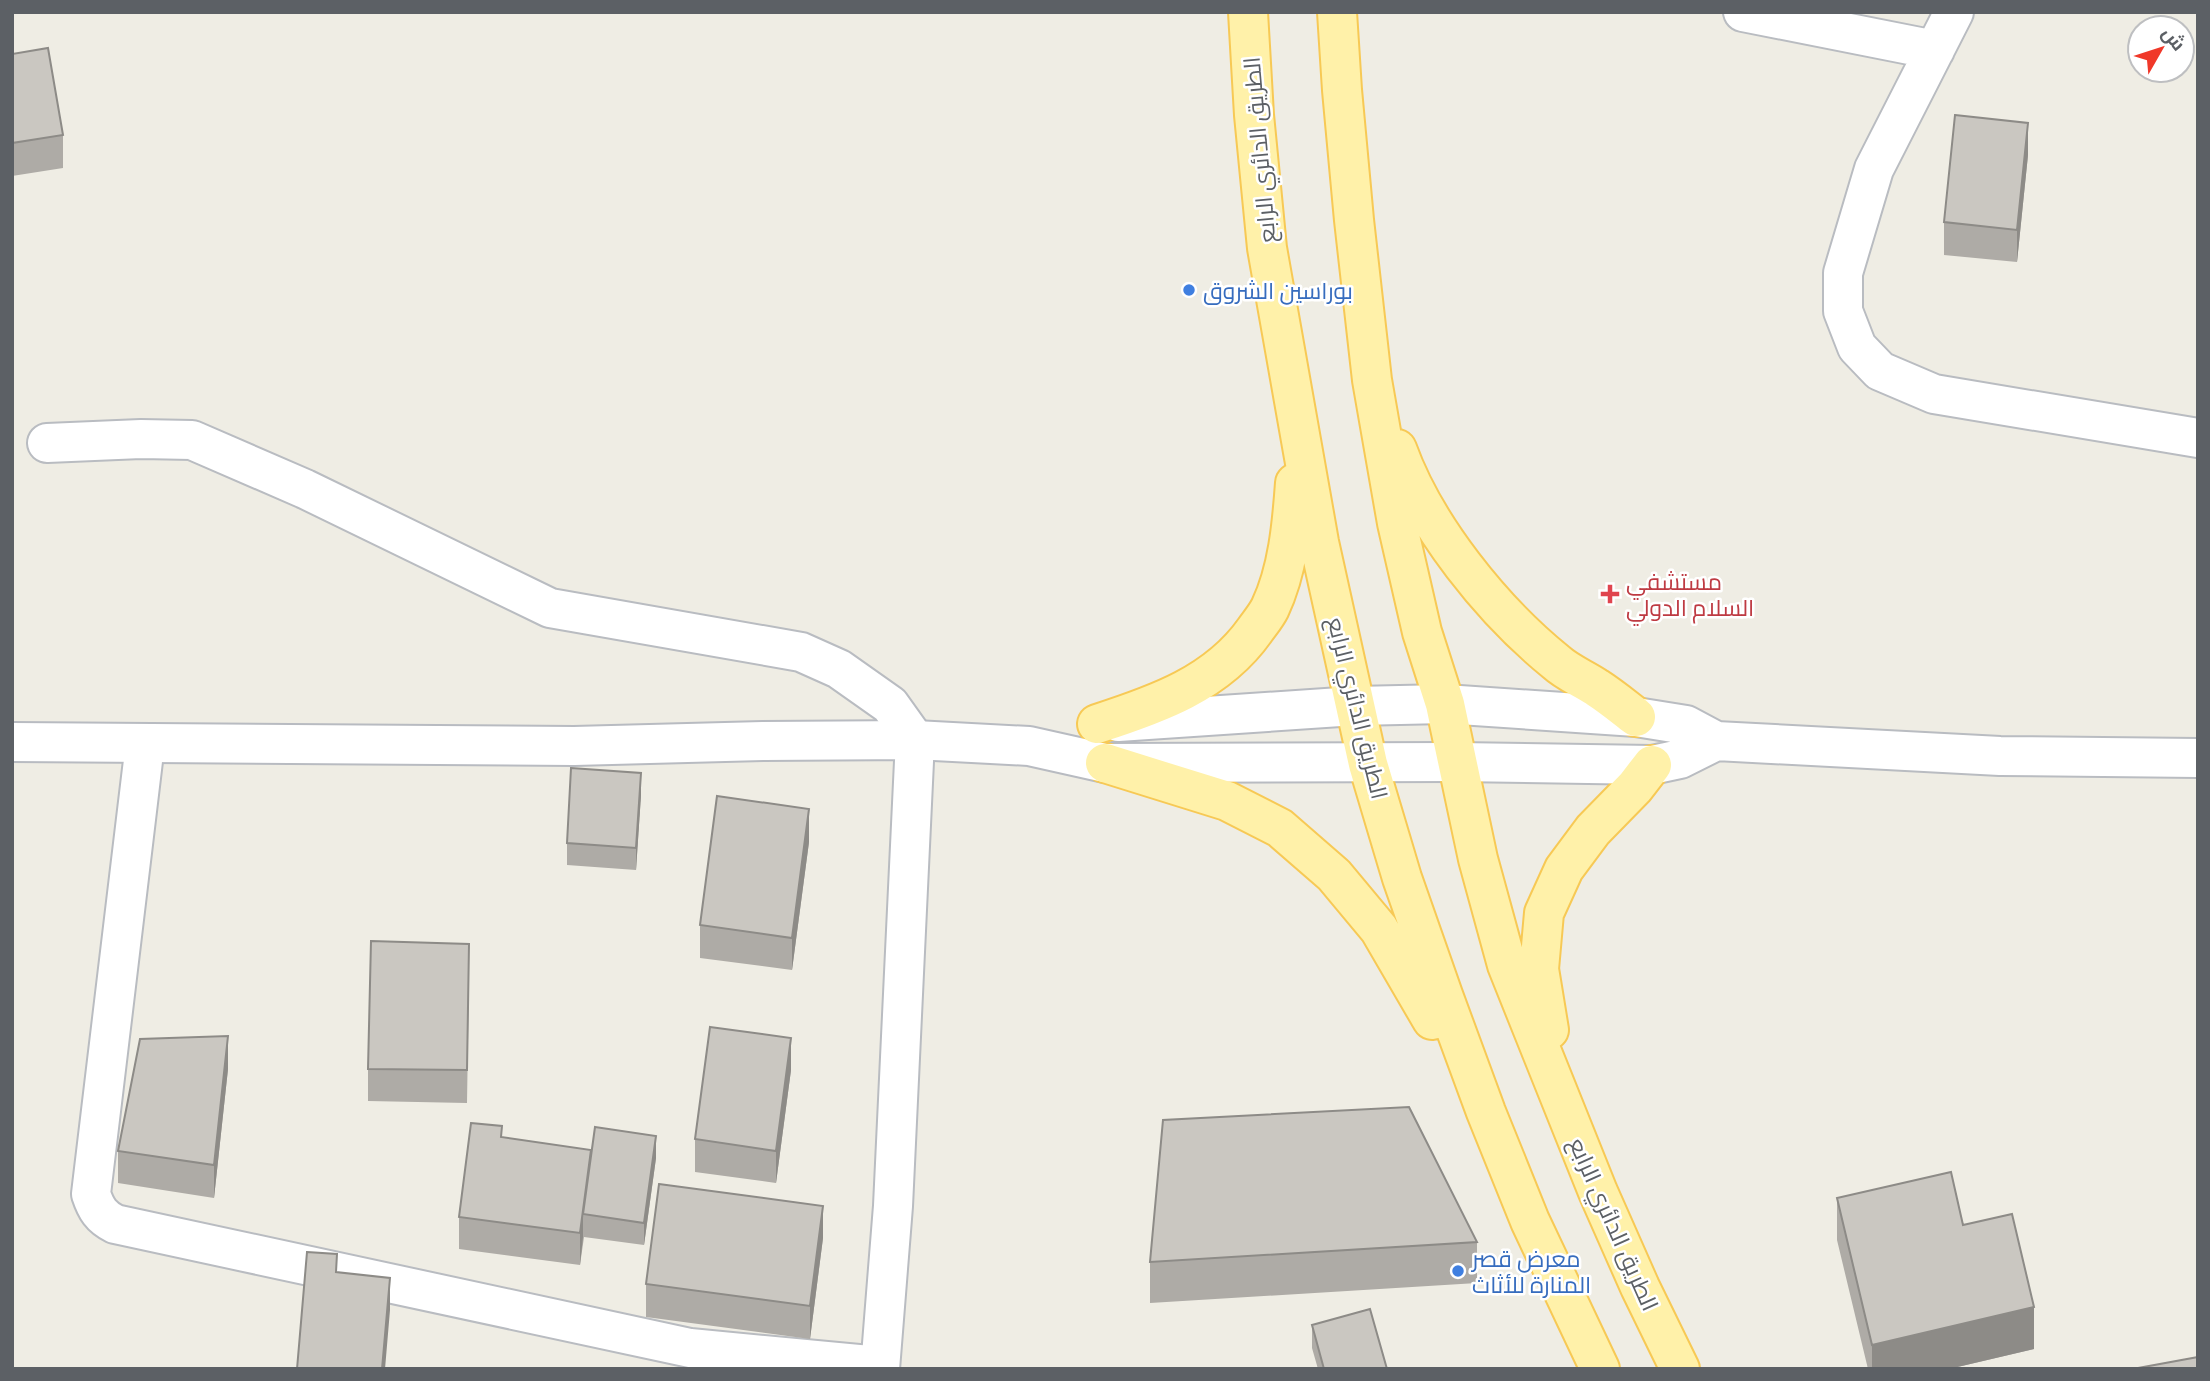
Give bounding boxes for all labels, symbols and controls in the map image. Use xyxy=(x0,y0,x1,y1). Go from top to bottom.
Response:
north arrow xyxy=(2126,14,2196,84)
text: ش xyxy=(2156,21,2192,56)
street label: الطريق الدائري الرابع xyxy=(1235,55,1286,244)
place label: بوراسين الشروق xyxy=(1203,275,1353,306)
marker: بوراسين الشروق xyxy=(1181,282,1197,298)
place label: مستشفي السلام الدولي xyxy=(1626,566,1754,626)
marker: مستشفي السلام الدولي xyxy=(1600,584,1620,604)
street label: الطريق الدائري الرابع xyxy=(1317,614,1396,803)
street label: الطريق الدائري الرابع xyxy=(1559,1132,1666,1317)
place label: معرض قصر المنارة للأثاث xyxy=(1470,1243,1591,1300)
marker: معرض قصر المنارة للأثاث xyxy=(1450,1263,1466,1279)

